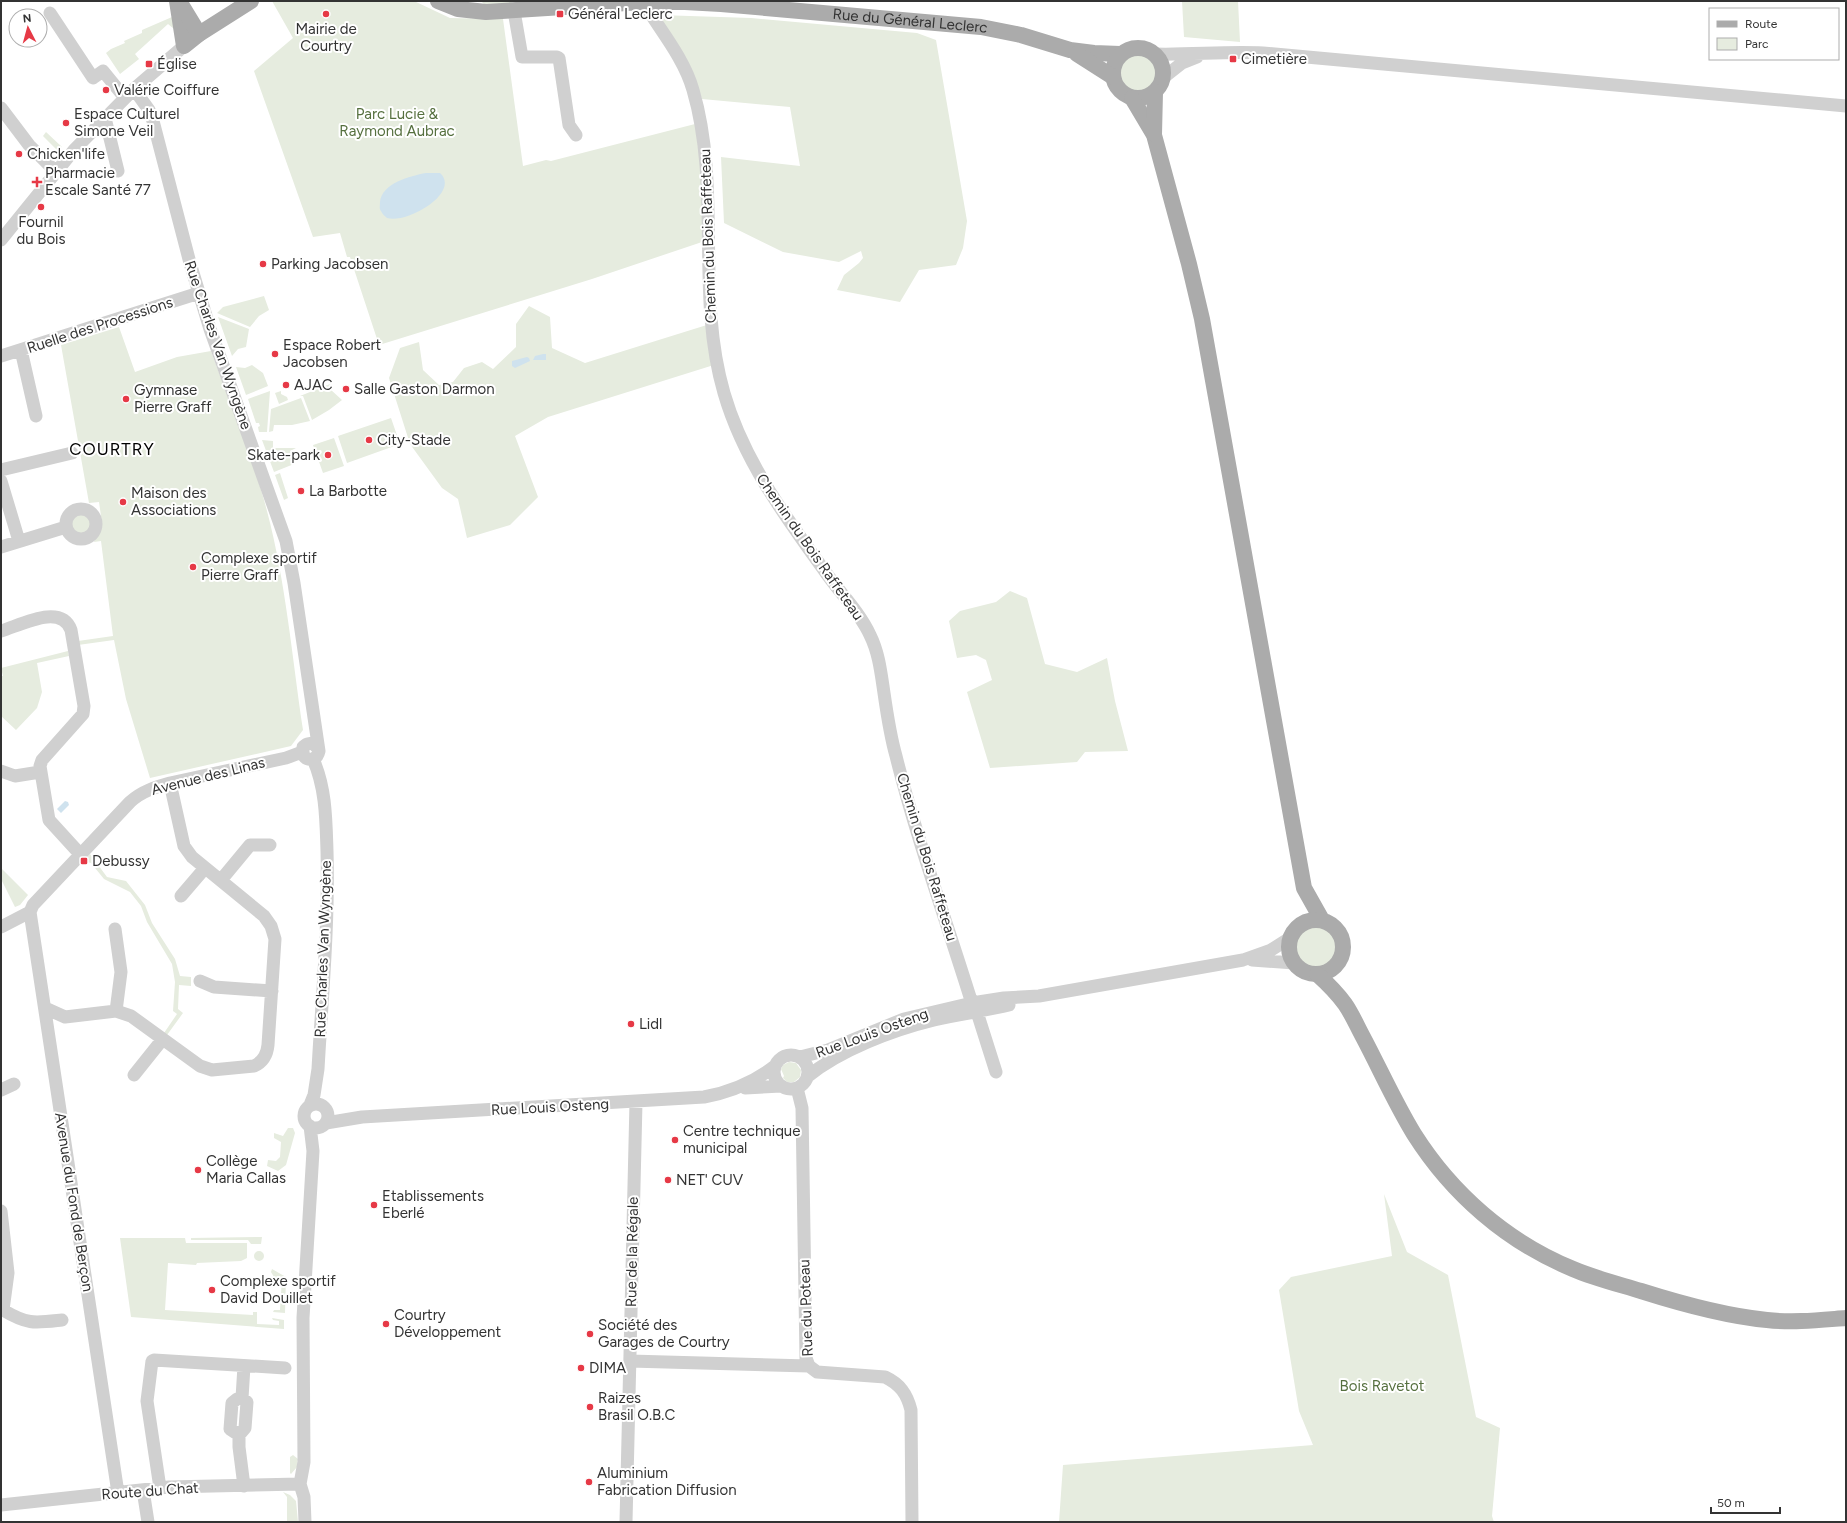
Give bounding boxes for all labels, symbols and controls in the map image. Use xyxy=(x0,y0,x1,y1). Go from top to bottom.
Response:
place label: Général Leclerc xyxy=(568,5,673,23)
street label: Rue du Général Leclerc xyxy=(832,5,989,37)
north arrow xyxy=(8,8,48,48)
legend xyxy=(1709,8,1839,60)
marker: Mairie de Courtry xyxy=(321,9,331,19)
marker: Général Leclerc xyxy=(555,9,565,19)
text: N xyxy=(22,12,32,25)
text: Route xyxy=(1745,17,1778,31)
place label: Mairie de Courtry xyxy=(295,20,357,55)
text: Parc xyxy=(1745,37,1769,51)
place label: Cimetière xyxy=(1241,50,1307,68)
marker: Cimetière xyxy=(1228,54,1238,64)
place label: Église xyxy=(157,55,197,73)
marker: Église xyxy=(144,59,154,69)
place label: Valérie Coiffure xyxy=(114,81,219,99)
marker: Valérie Coiffure xyxy=(101,85,111,95)
place label: Espace Culturel Simone Veil xyxy=(74,105,179,140)
park label: Parc Lucie & Raymond Aubrac xyxy=(339,105,455,140)
marker: Espace Culturel Simone Veil xyxy=(61,118,71,128)
place label: Chicken'life xyxy=(27,145,105,163)
street label: Chemin du Bois Raffeteau xyxy=(696,148,720,324)
marker: Chicken'life xyxy=(14,149,24,159)
place label: Pharmacie Escale Santé 77 xyxy=(45,164,151,199)
marker: Pharmacie Escale Santé 77 xyxy=(32,177,42,187)
marker: Fournil du Bois xyxy=(36,202,46,212)
place label: Fournil du Bois xyxy=(16,213,66,248)
place label: Parking Jacobsen xyxy=(271,255,388,273)
street label: Rue Charles Van Wyngène xyxy=(181,258,255,432)
marker: Parking Jacobsen xyxy=(258,259,268,269)
street label: Ruelle des Processions xyxy=(25,293,175,357)
place label: Espace Robert Jacobsen xyxy=(283,336,382,371)
marker: Espace Robert Jacobsen xyxy=(270,349,280,359)
place label: AJAC xyxy=(294,376,333,394)
marker: AJAC xyxy=(281,380,291,390)
place label: Salle Gaston Darmon xyxy=(354,380,495,398)
place label: Gymnase Pierre Graff xyxy=(134,381,212,416)
marker: Salle Gaston Darmon xyxy=(341,384,351,394)
marker: Gymnase Pierre Graff xyxy=(121,394,131,404)
place label: City-Stade xyxy=(377,431,451,449)
marker: City-Stade xyxy=(364,435,374,445)
district label: COURTRY xyxy=(69,439,155,459)
place label: Skate-park xyxy=(247,446,321,464)
marker: Skate-park xyxy=(323,450,333,460)
street label: Chemin du Bois Raffeteau xyxy=(753,470,867,624)
place label: La Barbotte xyxy=(309,482,387,500)
place label: Maison des Associations xyxy=(131,484,216,519)
marker: La Barbotte xyxy=(296,486,306,496)
marker: Maison des Associations xyxy=(118,497,128,507)
place label: Complexe sportif Pierre Graff xyxy=(201,549,317,584)
marker: Complexe sportif Pierre Graff xyxy=(188,562,198,572)
street label: Avenue des Linas xyxy=(149,753,267,799)
street label: Chemin du Bois Raffeteau xyxy=(893,771,961,943)
place label: Debussy xyxy=(92,852,150,870)
marker: Debussy xyxy=(79,856,89,866)
street label: Rue Charles Van Wyngène xyxy=(311,860,335,1038)
street label: Rue Louis Osteng xyxy=(813,1004,931,1062)
place label: Lidl xyxy=(639,1015,662,1033)
marker: Lidl xyxy=(626,1019,636,1029)
street label: Rue Louis Osteng xyxy=(490,1095,610,1119)
street label: Avenue du Fond de Berçon xyxy=(51,1111,97,1293)
place label: Centre technique municipal xyxy=(683,1122,800,1157)
marker: Centre technique municipal xyxy=(670,1135,680,1145)
place label: Collège Maria Callas xyxy=(206,1152,286,1187)
marker: Collège Maria Callas xyxy=(193,1165,203,1175)
place label: NET' CUV xyxy=(676,1171,744,1189)
marker: NET' CUV xyxy=(663,1175,673,1185)
place label: Etablissements Eberlé xyxy=(382,1187,484,1222)
street label: Rue de la Régale xyxy=(622,1197,642,1307)
marker: Etablissements Eberlé xyxy=(369,1200,379,1210)
street label: Rue du Poteau xyxy=(795,1259,817,1357)
place label: Complexe sportif David Douillet xyxy=(220,1272,336,1307)
marker: Complexe sportif David Douillet xyxy=(207,1285,217,1295)
place label: Courtry Développement xyxy=(394,1306,501,1341)
place label: Société des Garages de Courtry xyxy=(598,1316,730,1351)
marker: Courtry Développement xyxy=(381,1319,391,1329)
marker: Société des Garages de Courtry xyxy=(585,1329,595,1339)
place label: DIMA xyxy=(589,1359,626,1377)
marker: DIMA xyxy=(576,1363,586,1373)
park label: Bois Ravetot xyxy=(1340,1377,1425,1395)
place label: Raizes Brasil O.B.C xyxy=(598,1389,675,1424)
marker: Raizes Brasil O.B.C xyxy=(585,1402,595,1412)
place label: Aluminium Fabrication Diffusion xyxy=(597,1464,737,1499)
marker: Aluminium Fabrication Diffusion xyxy=(584,1477,594,1487)
street label: Route du Chat xyxy=(101,1479,200,1503)
scale bar xyxy=(1711,1489,1780,1515)
text: 50 m xyxy=(1717,1496,1745,1510)

